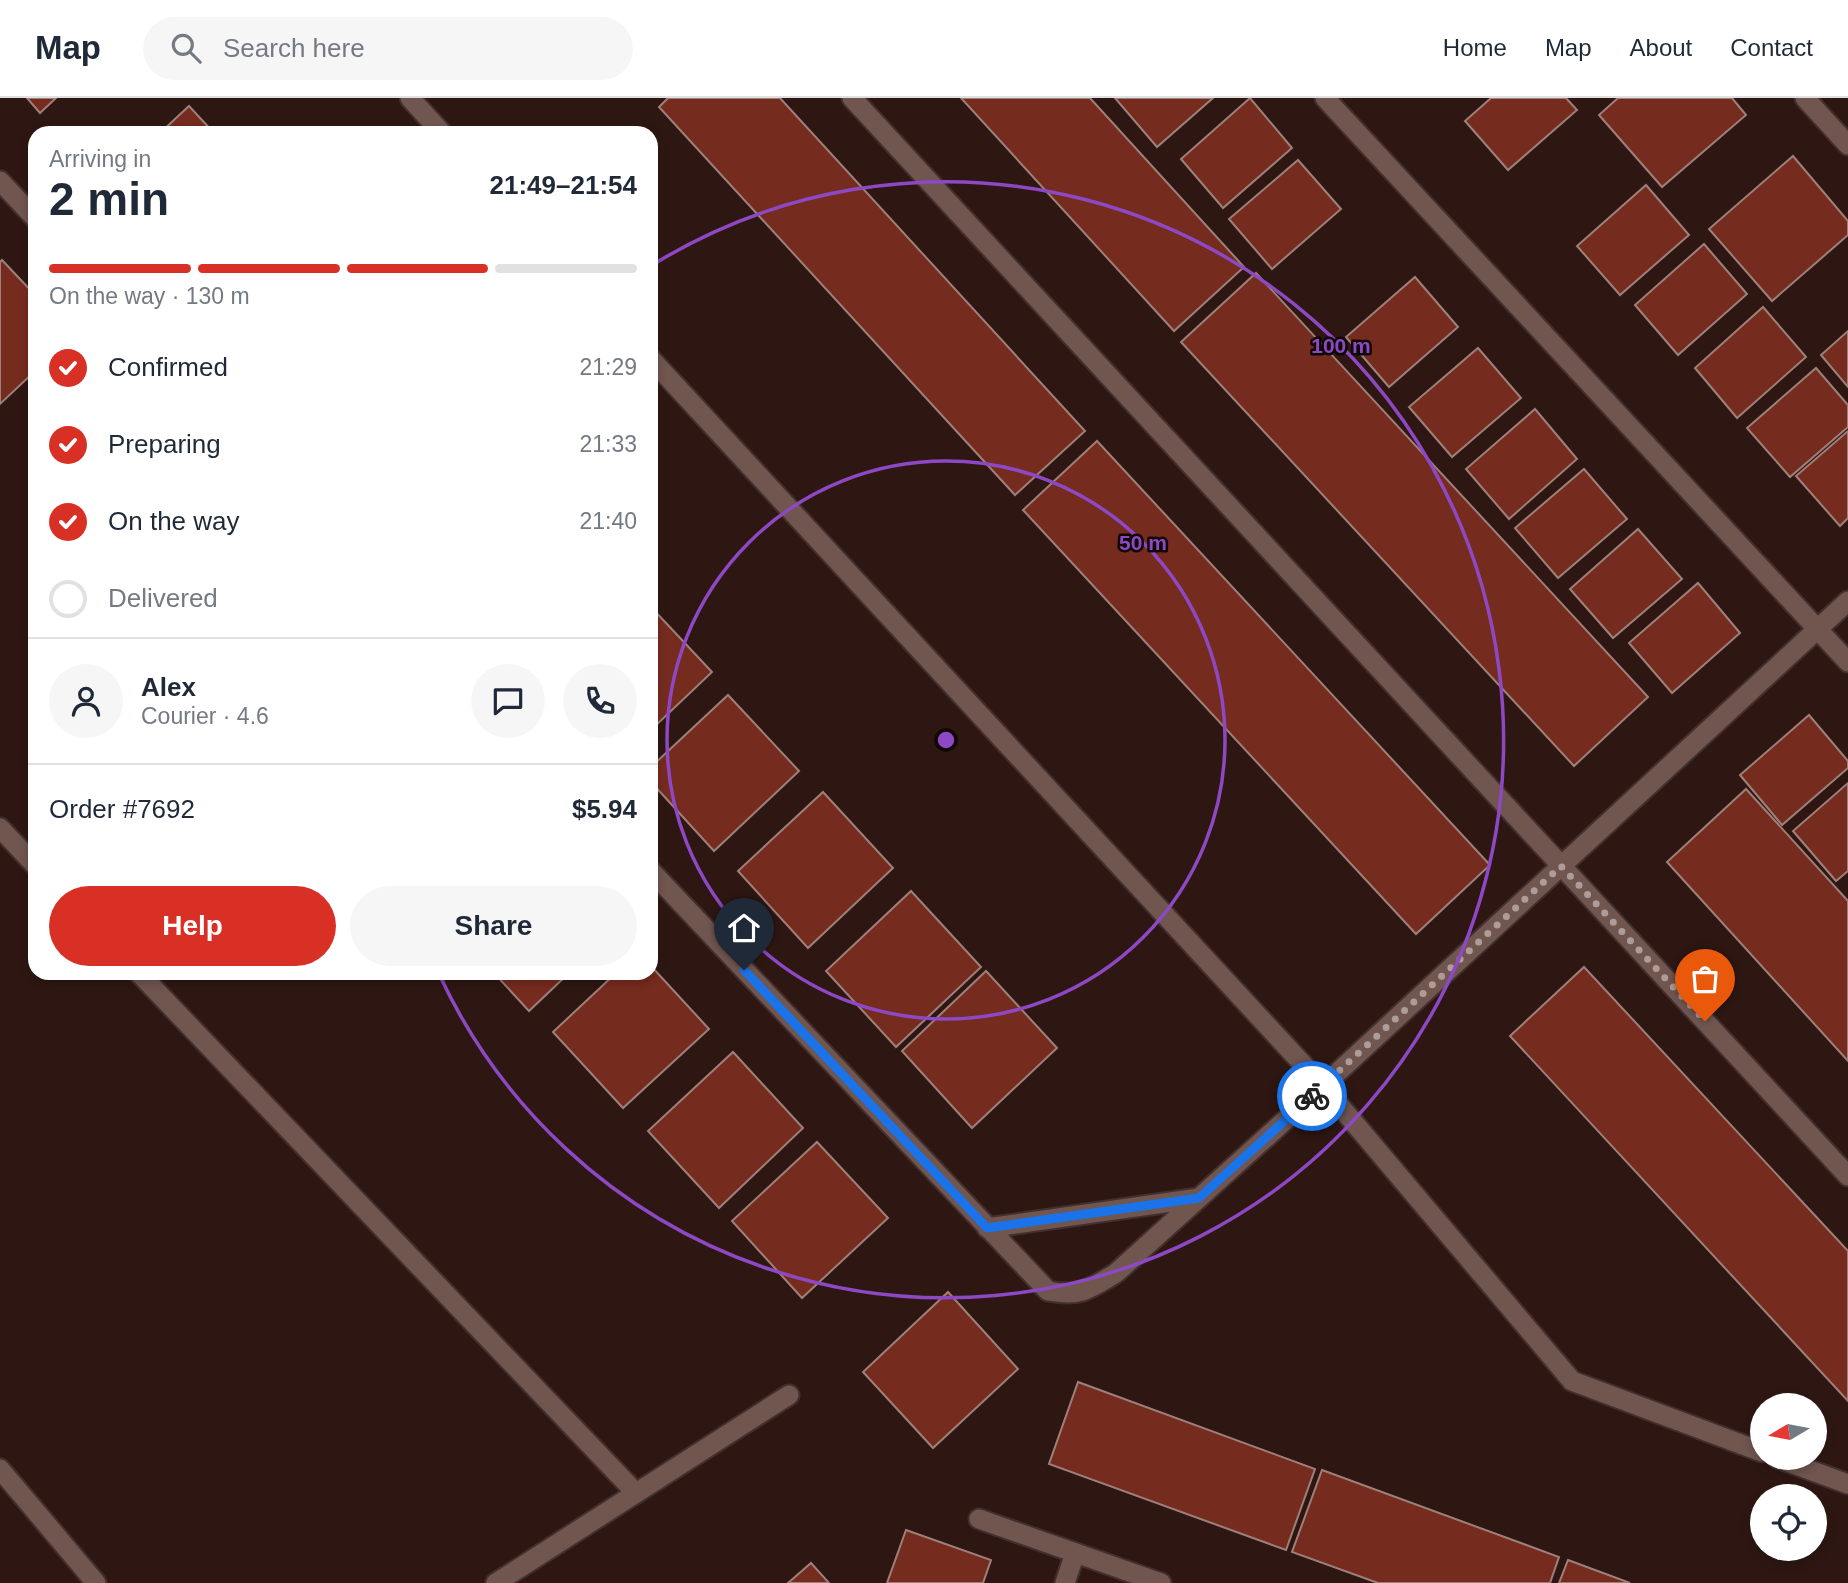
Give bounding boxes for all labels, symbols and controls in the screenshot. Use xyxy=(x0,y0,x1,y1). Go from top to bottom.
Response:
search box xyxy=(143,17,633,80)
text: Map xyxy=(35,29,101,66)
icon: search xyxy=(167,29,205,67)
text: Search here xyxy=(223,33,365,63)
text: Home xyxy=(1443,34,1507,61)
text: Map xyxy=(1545,34,1592,61)
text: About xyxy=(1630,34,1692,61)
text: Contact xyxy=(1730,34,1813,61)
text: Arriving in xyxy=(49,146,151,172)
text: 21:49–21:54 xyxy=(490,170,637,200)
text: 2 min xyxy=(49,173,169,225)
text: On the way · 130 m xyxy=(49,283,250,309)
text: 100 m xyxy=(1311,334,1371,357)
icon: check xyxy=(49,349,87,387)
text: Confirmed xyxy=(108,352,228,382)
text: 21:29 xyxy=(579,354,637,380)
icon: check xyxy=(49,426,87,464)
text: Preparing xyxy=(108,429,221,459)
text: 21:33 xyxy=(579,431,637,457)
icon: check xyxy=(49,503,87,541)
text: On the way xyxy=(108,506,240,536)
text: 21:40 xyxy=(579,508,637,534)
text: 50 m xyxy=(1119,531,1167,554)
text: Delivered xyxy=(108,583,218,613)
button: person xyxy=(49,664,123,738)
button: chat xyxy=(471,664,545,738)
button: phone xyxy=(563,664,637,738)
text: Alex xyxy=(141,672,196,702)
text: Courier · 4.6 xyxy=(141,703,269,729)
centre of rings xyxy=(934,728,958,752)
text: Order #7692 xyxy=(49,794,195,824)
text: $5.94 xyxy=(572,794,637,824)
button: Help xyxy=(49,886,336,966)
button: Share xyxy=(350,886,637,966)
pin xyxy=(714,898,774,970)
icon: home xyxy=(725,909,763,947)
pin xyxy=(1675,949,1735,1021)
icon: bag xyxy=(1686,960,1724,998)
courier xyxy=(1277,1061,1347,1131)
icon: bike xyxy=(1293,1077,1331,1115)
north arrow xyxy=(1750,1393,1827,1470)
map controls xyxy=(1750,1393,1827,1561)
button: locate xyxy=(1750,1484,1827,1561)

